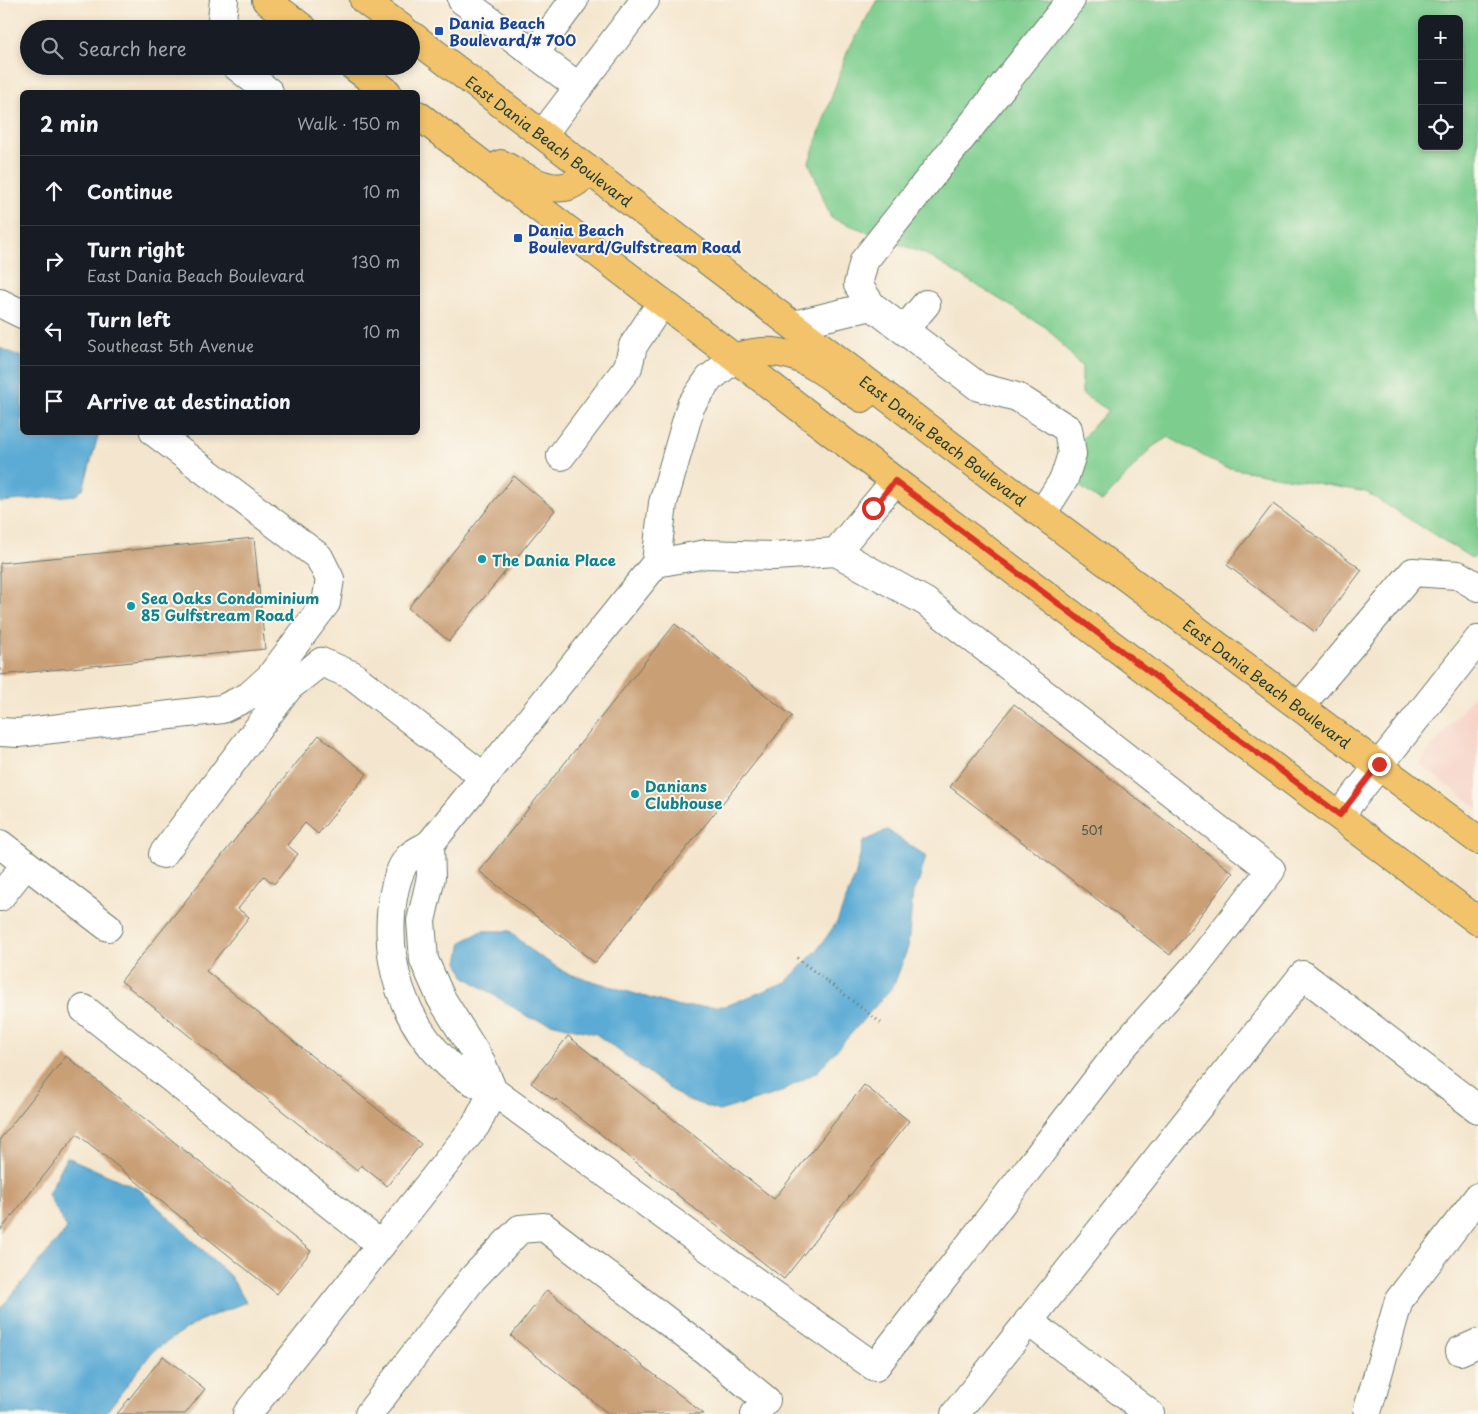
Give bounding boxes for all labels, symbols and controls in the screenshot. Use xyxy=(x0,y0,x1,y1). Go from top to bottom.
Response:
place label: Dania Beach Boulevard/# 700 xyxy=(449,11,576,51)
map controls xyxy=(1418,15,1463,150)
button: + xyxy=(1418,15,1463,60)
search box xyxy=(20,20,420,75)
marker: Dania Beach Boulevard/# 700 xyxy=(433,25,445,37)
icon: search xyxy=(38,34,66,62)
text: Search here xyxy=(78,34,187,62)
button: − xyxy=(1418,60,1463,105)
street label: East Dania Beach Boulevard xyxy=(461,69,638,211)
button: locate xyxy=(1418,105,1463,150)
text: 2 min xyxy=(40,107,99,139)
text: Walk · 150 m xyxy=(297,111,400,135)
icon: ahead xyxy=(40,177,68,205)
text: Continue xyxy=(87,177,173,205)
text: 10 m xyxy=(363,179,400,203)
place label: Dania Beach Boulevard/Gulfstream Road xyxy=(528,218,742,258)
marker: Dania Beach Boulevard/Gulfstream Road xyxy=(512,232,524,244)
text: Turn right xyxy=(87,235,185,263)
icon: right xyxy=(40,247,68,275)
text: 130 m xyxy=(352,249,400,273)
text: East Dania Beach Boulevard xyxy=(87,263,305,287)
text: Turn left xyxy=(87,305,171,333)
icon: left xyxy=(40,317,68,345)
text: 10 m xyxy=(363,319,400,343)
text: Southeast 5th Avenue xyxy=(87,333,254,357)
street label: East Dania Beach Boulevard xyxy=(855,369,1032,511)
icon: arrive xyxy=(40,387,68,415)
text: Arrive at destination xyxy=(87,387,291,415)
route start xyxy=(862,497,885,520)
place label: The Dania Place xyxy=(492,548,616,571)
marker: The Dania Place xyxy=(476,553,488,565)
place label: Sea Oaks Condominium 85 Gulfstream Road xyxy=(141,586,319,626)
marker: Sea Oaks Condominium 85 Gulfstream Road xyxy=(125,600,137,612)
street label: East Dania Beach Boulevard xyxy=(1179,613,1356,753)
route end xyxy=(1368,753,1391,776)
place label: Danians Clubhouse xyxy=(645,774,722,814)
marker: Danians Clubhouse xyxy=(629,788,641,800)
house number: 501 xyxy=(1081,821,1103,839)

